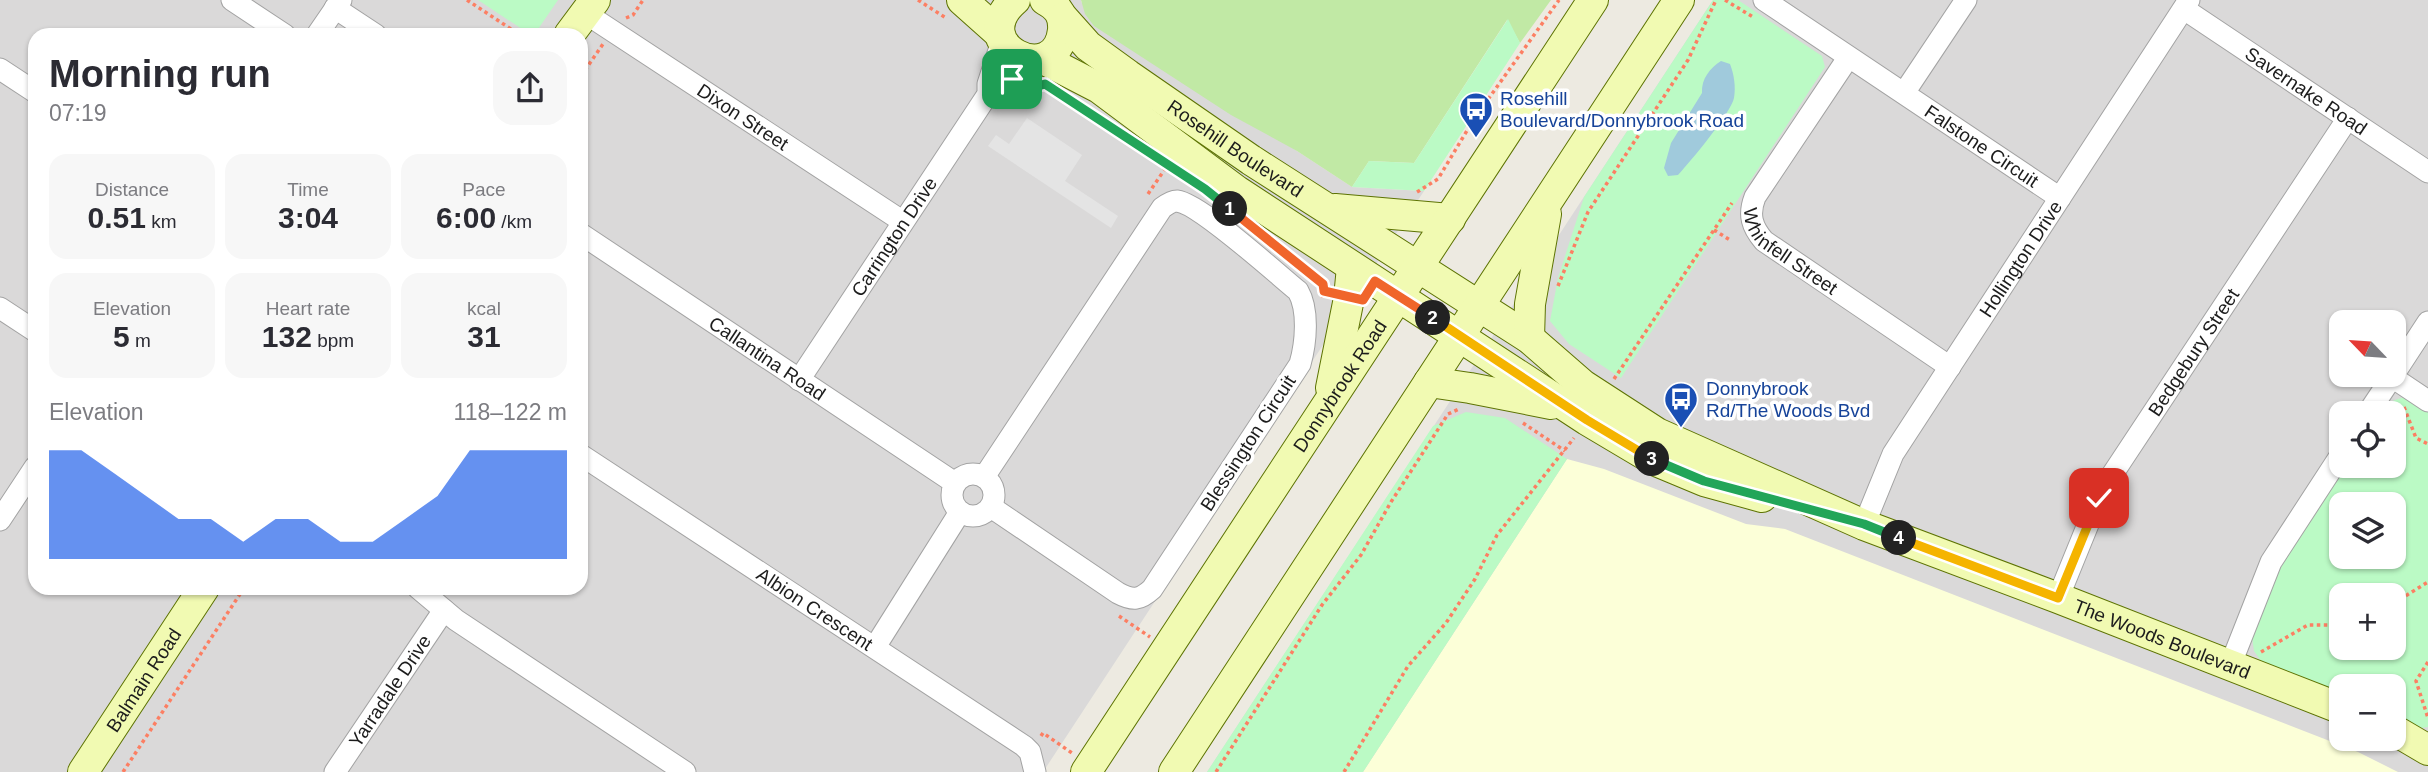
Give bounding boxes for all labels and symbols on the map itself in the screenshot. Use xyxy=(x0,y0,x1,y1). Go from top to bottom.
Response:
street label: Savernake Road xyxy=(2242,43,2371,139)
pin xyxy=(982,49,1042,109)
street label: Dixon Street xyxy=(694,79,793,155)
place label: Rosehill Boulevard/Donnybrook Road xyxy=(1500,88,1744,131)
bus stop icon: Rosehill Boulevard/Donnybrook Road xyxy=(1457,90,1495,139)
street label: Rosehill Boulevard xyxy=(1164,95,1307,201)
street label: Falstone Circuit xyxy=(1921,100,2043,192)
street label: Carrington Drive xyxy=(847,173,941,300)
pin: 1 xyxy=(1212,192,1248,227)
street label: Hollington Drive xyxy=(1975,197,2066,321)
street label: Whinfell Street xyxy=(1740,207,1842,299)
street label: Bedgebury Street xyxy=(2144,284,2243,420)
pin: 2 xyxy=(1416,300,1450,336)
north arrow xyxy=(2329,310,2406,387)
street label: Callantina Road xyxy=(705,312,830,404)
street label: Donnybrook Road xyxy=(1289,316,1390,456)
street label: Blessington Circuit xyxy=(1196,371,1300,515)
place label: Donnybrook Rd/The Woods Bvd xyxy=(1706,378,1870,421)
bus stop icon: Donnybrook Rd/The Woods Bvd xyxy=(1662,380,1700,429)
pin: 3 xyxy=(1634,442,1670,476)
pin xyxy=(2069,468,2129,528)
pin: 4 xyxy=(1882,520,1916,556)
street label: Albion Crescent xyxy=(753,563,877,655)
street label: The Woods Boulevard xyxy=(2071,595,2253,683)
street label: Balmain Road xyxy=(102,624,185,736)
street label: Yarradale Drive xyxy=(345,631,435,751)

